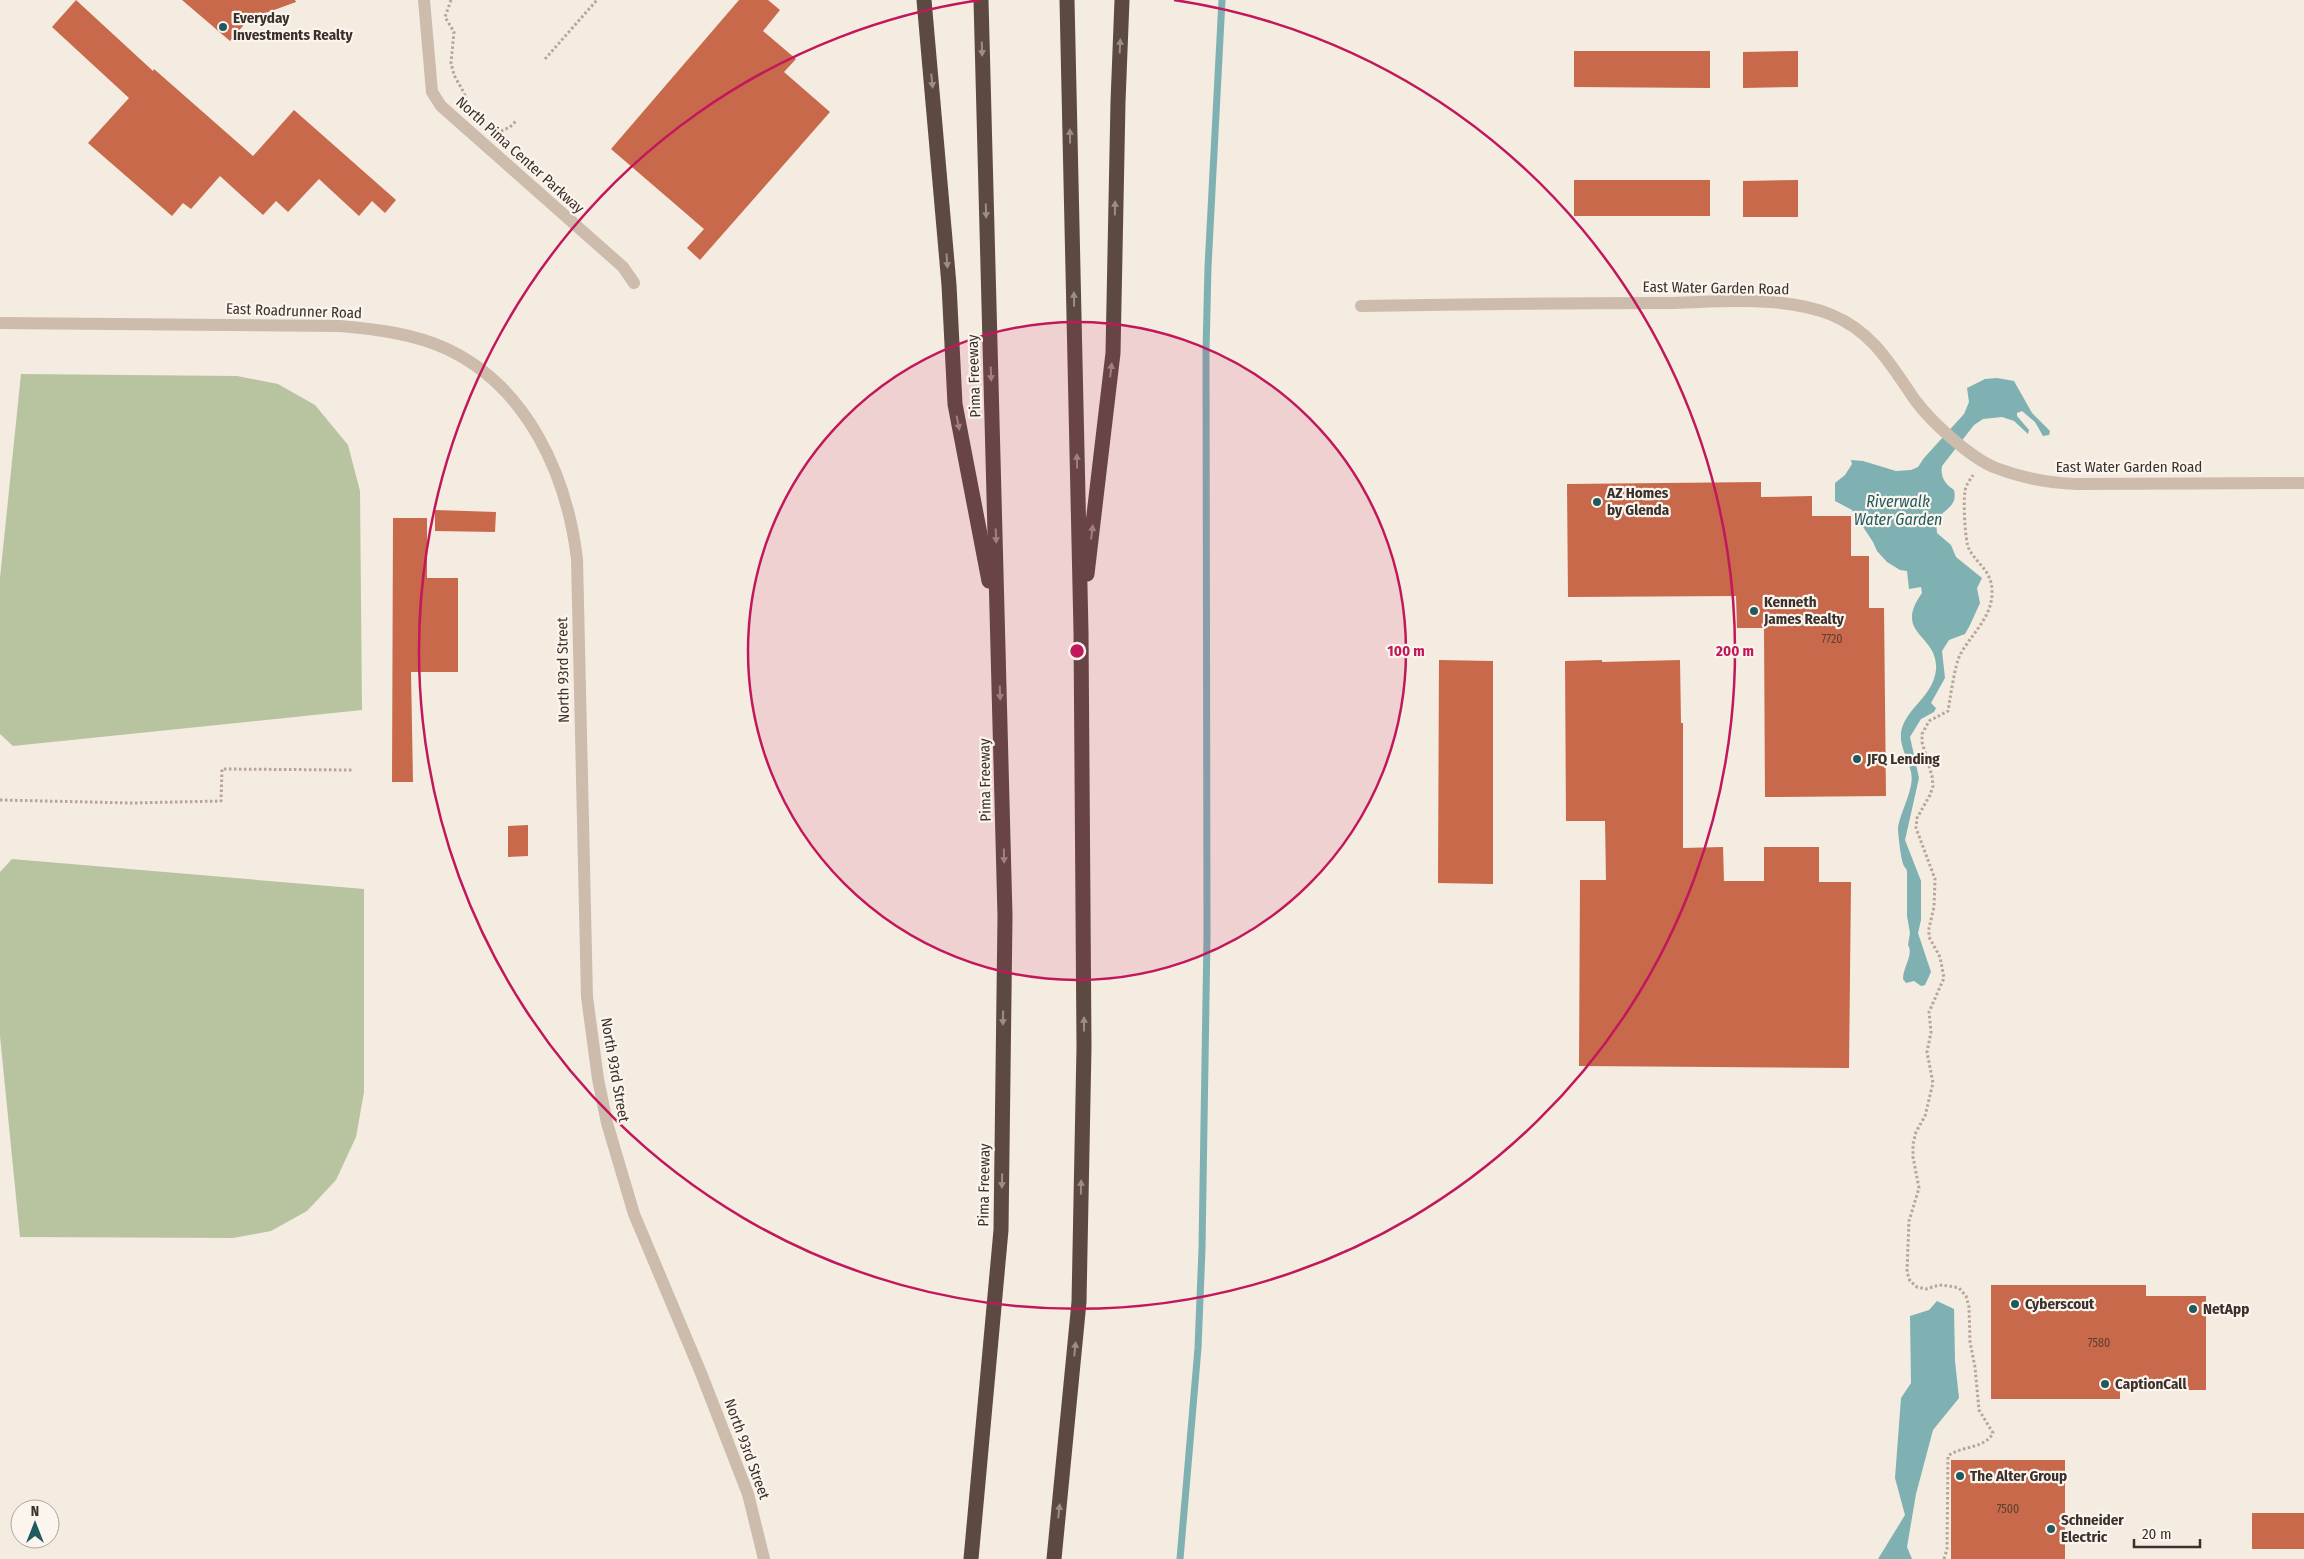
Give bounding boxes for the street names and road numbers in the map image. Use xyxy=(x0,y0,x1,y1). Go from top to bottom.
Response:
street label: North Pima Center Parkway xyxy=(452,93,588,217)
street label: East Water Garden Road xyxy=(1643,278,1789,298)
street label: East Roadrunner Road xyxy=(226,300,362,322)
street label: Pima Freeway xyxy=(964,334,984,418)
street label: East Water Garden Road xyxy=(2056,458,2202,476)
street label: North 93rd Street xyxy=(553,617,573,723)
street label: Pima Freeway xyxy=(975,738,995,822)
street label: North 93rd Street xyxy=(597,1016,633,1124)
street label: Pima Freeway xyxy=(974,1143,994,1227)
street label: North 93rd Street xyxy=(720,1396,774,1502)

